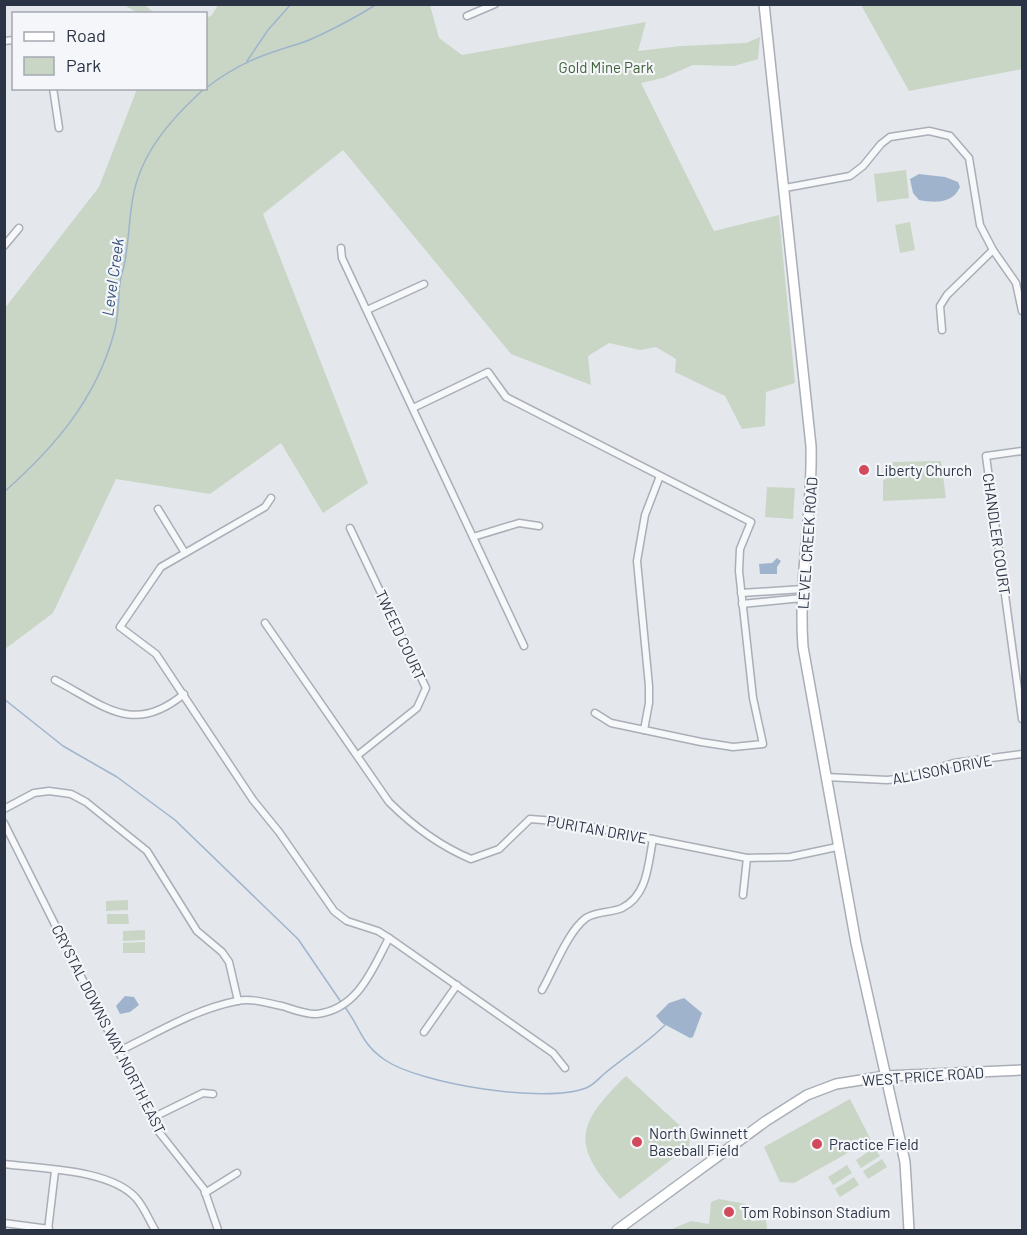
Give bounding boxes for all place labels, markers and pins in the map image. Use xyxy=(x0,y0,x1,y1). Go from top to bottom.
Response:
place label: Liberty Church xyxy=(876,461,972,479)
marker: Liberty Church xyxy=(857,463,871,477)
place label: North Gwinnett Baseball Field xyxy=(649,1124,748,1159)
marker: North Gwinnett Baseball Field xyxy=(630,1135,644,1149)
place label: Practice Field xyxy=(829,1135,919,1153)
marker: Practice Field xyxy=(810,1137,824,1151)
place label: Tom Robinson Stadium xyxy=(741,1203,890,1221)
marker: Tom Robinson Stadium xyxy=(722,1205,736,1219)

